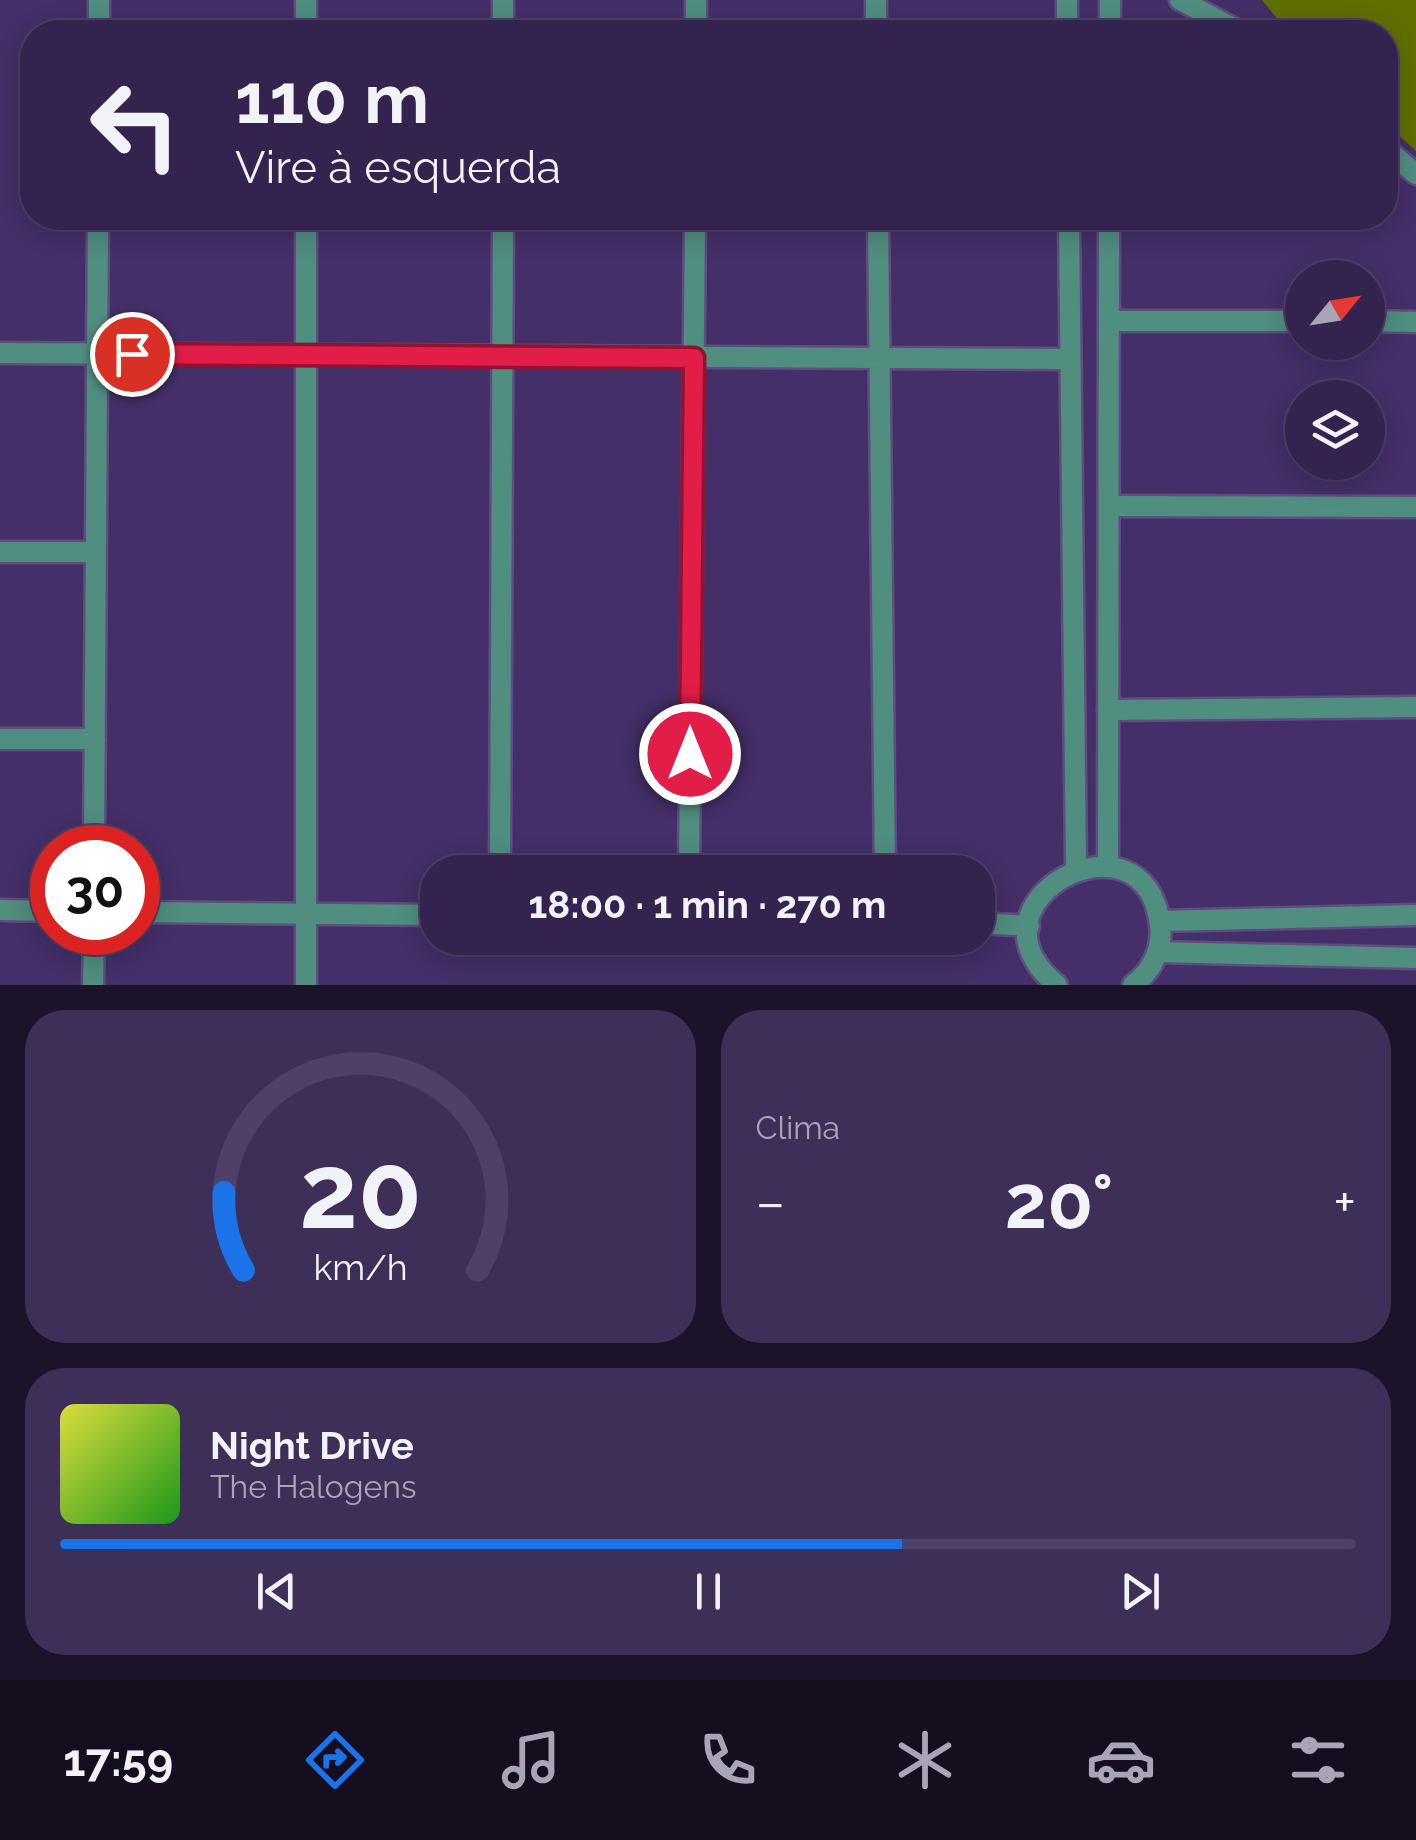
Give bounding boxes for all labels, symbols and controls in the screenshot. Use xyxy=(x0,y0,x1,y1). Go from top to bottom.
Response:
text: 110 m xyxy=(235,57,429,139)
icon: left xyxy=(70,60,200,190)
text: Vire à esquerda xyxy=(235,141,561,194)
north arrow xyxy=(1285,260,1385,360)
map controls xyxy=(1285,260,1385,480)
pin xyxy=(90,312,175,397)
icon: arrive xyxy=(105,327,160,382)
button: layers xyxy=(1285,380,1385,480)
position arrow xyxy=(638,702,742,806)
speed limit sign: 30 xyxy=(30,825,160,955)
text: 18:00 · 1 min · 270 m xyxy=(529,882,886,927)
text: Clima xyxy=(756,1109,840,1146)
text: 20 xyxy=(299,1130,422,1252)
text: 20° xyxy=(1005,1157,1113,1246)
text: − xyxy=(756,1170,785,1235)
text: + xyxy=(1333,1170,1356,1235)
text: km/h xyxy=(313,1246,407,1288)
text: Night Drive xyxy=(210,1423,414,1468)
text: The Halogens xyxy=(210,1468,416,1505)
icon: previous xyxy=(249,1564,304,1619)
icon: pause xyxy=(681,1564,736,1619)
icon: next xyxy=(1113,1564,1168,1619)
icon: directions xyxy=(300,1725,370,1795)
icon: music xyxy=(496,1725,566,1795)
icon: phone xyxy=(693,1725,763,1795)
icon: climate xyxy=(890,1725,960,1795)
icon: car xyxy=(1086,1725,1156,1795)
icon: filters xyxy=(1283,1725,1353,1795)
text: 17:59 xyxy=(63,1734,173,1787)

